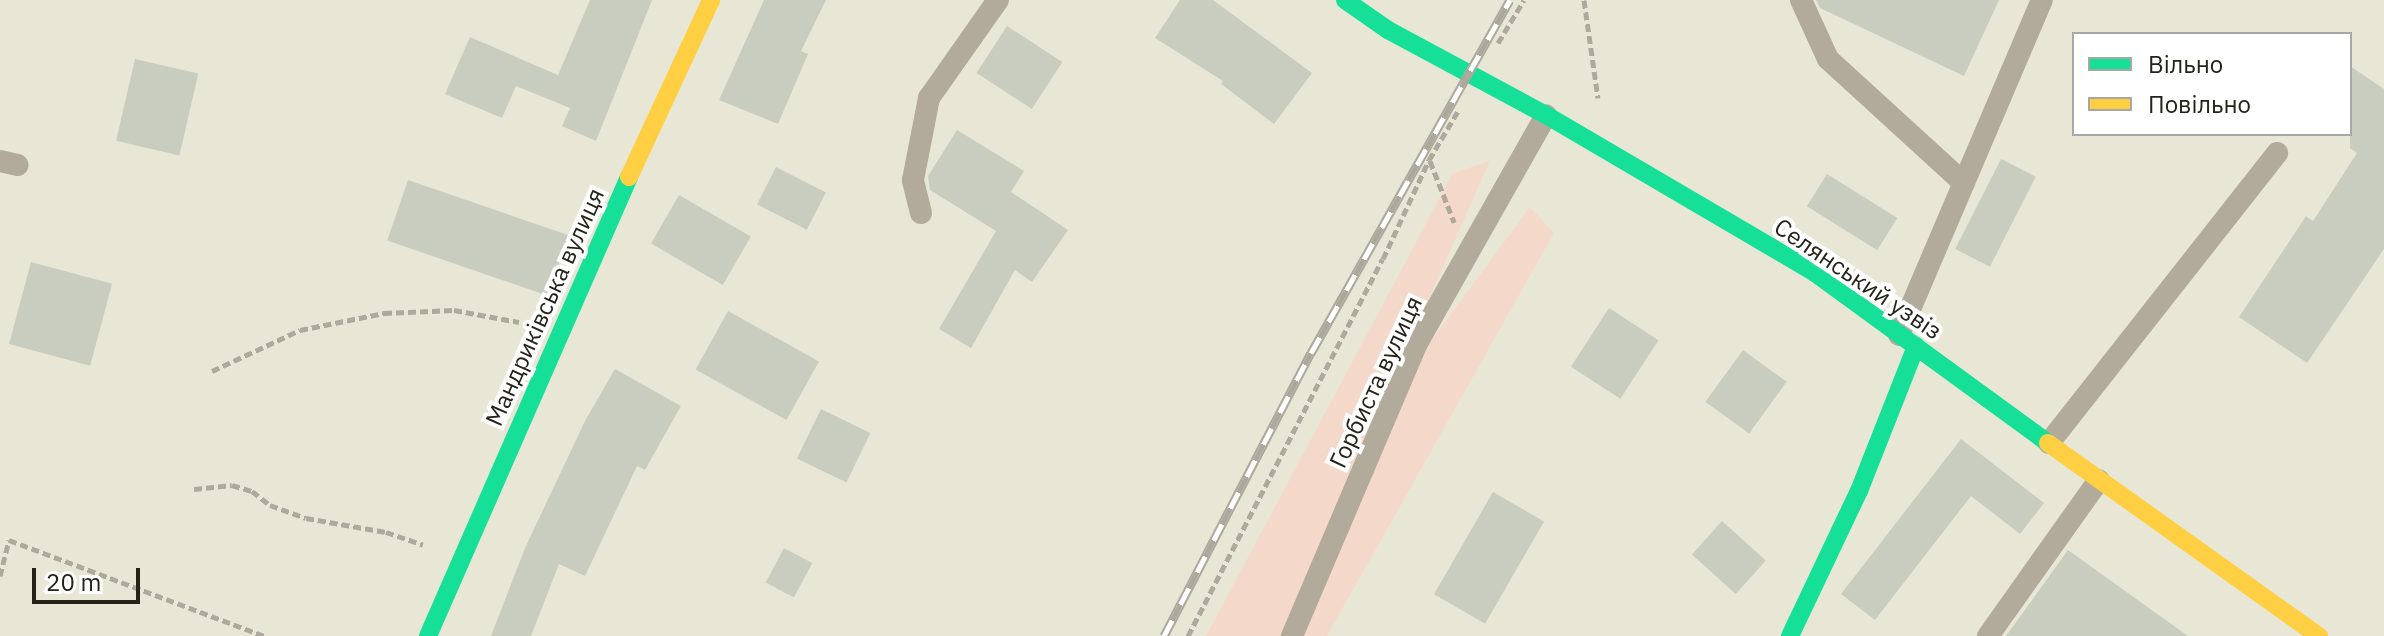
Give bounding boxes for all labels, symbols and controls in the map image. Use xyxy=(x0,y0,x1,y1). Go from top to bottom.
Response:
legend xyxy=(2072,32,2352,136)
text: Вільно xyxy=(2148,48,2223,80)
text: Повільно xyxy=(2148,88,2251,120)
street label: Мандриківська вулиця xyxy=(480,184,610,430)
street label: Селянський узвіз xyxy=(1769,212,1947,346)
street label: Горбиста вулиця xyxy=(1324,292,1428,472)
scale bar xyxy=(36,552,144,602)
text: 20 m xyxy=(46,566,101,598)

